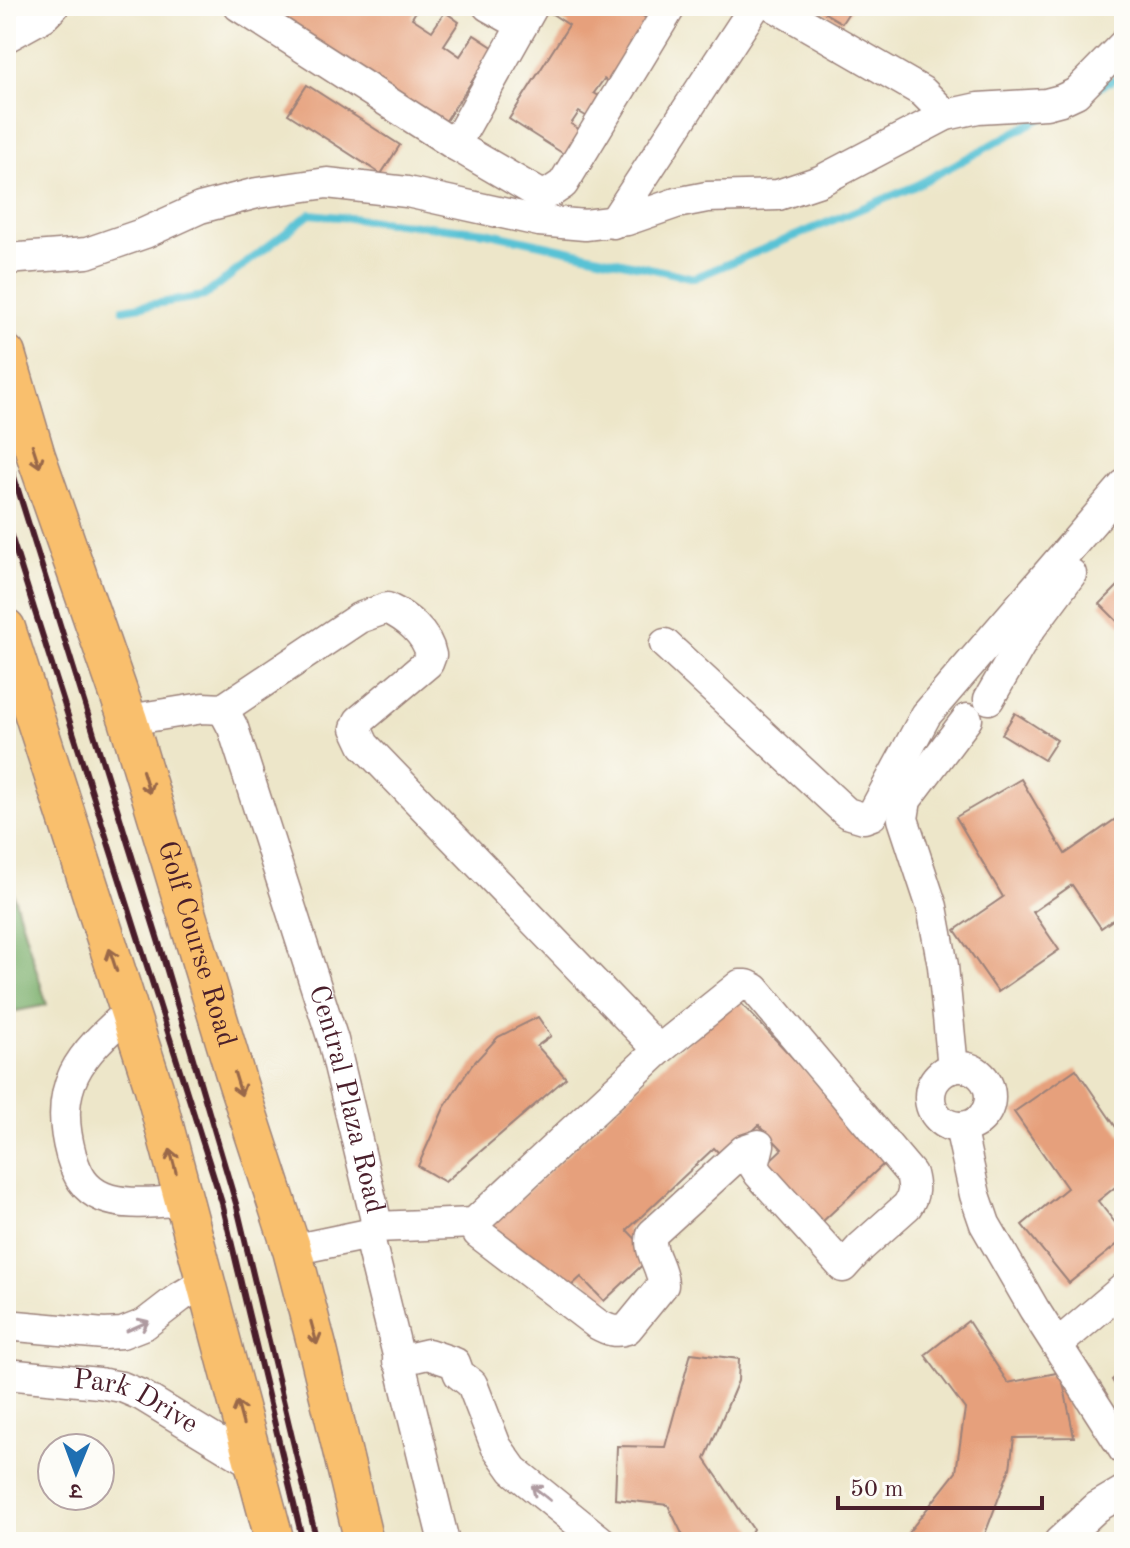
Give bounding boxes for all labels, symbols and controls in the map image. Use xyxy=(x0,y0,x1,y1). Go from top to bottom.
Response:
one-way arrow xyxy=(30,443,45,468)
one-way arrow xyxy=(139,768,154,794)
street label: Golf Course Road xyxy=(151,838,240,1050)
one-way arrow xyxy=(104,948,119,973)
street label: Central Plaza Road xyxy=(303,982,388,1216)
one-way arrow xyxy=(232,1071,246,1096)
one-way arrow xyxy=(165,1149,180,1175)
one-way arrow xyxy=(126,1318,150,1333)
one-way arrow xyxy=(307,1319,322,1345)
street label: Park Drive xyxy=(72,1367,202,1440)
one-way arrow xyxy=(232,1400,247,1426)
north arrow xyxy=(36,1432,116,1512)
scale bar xyxy=(838,1460,1042,1510)
text: 50 m xyxy=(850,1478,904,1502)
text: उ xyxy=(68,1479,83,1501)
one-way arrow xyxy=(531,1484,552,1502)

